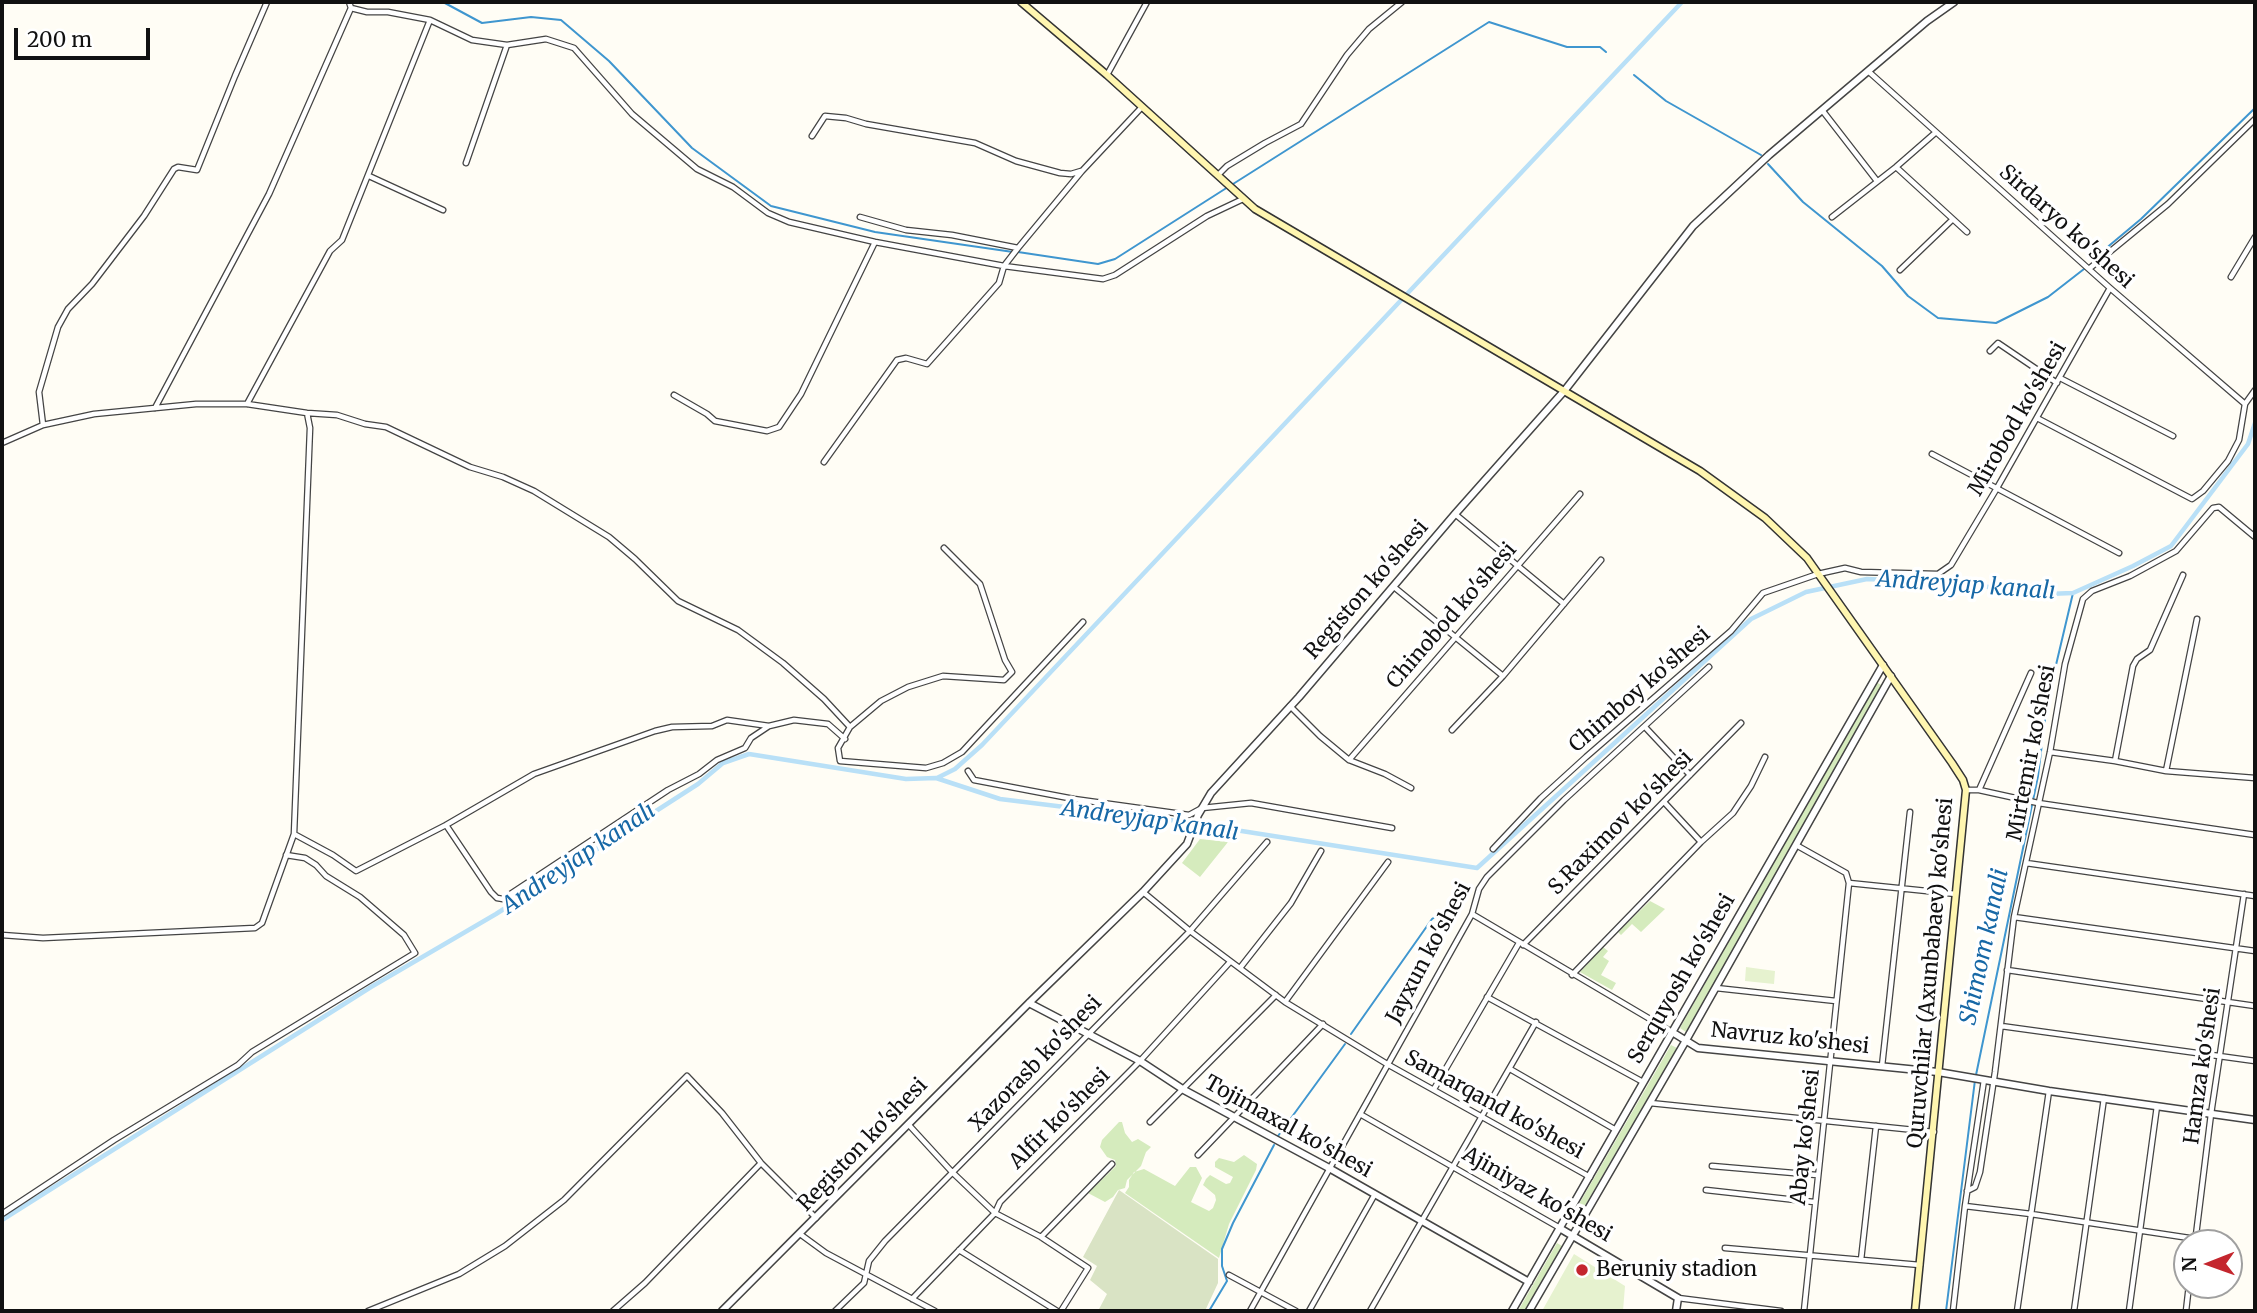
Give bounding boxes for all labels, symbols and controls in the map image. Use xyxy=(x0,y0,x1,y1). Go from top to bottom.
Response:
scale bar xyxy=(18,14,154,58)
text: 200 m xyxy=(27,26,92,53)
street label: Sirdaryo ko'shesi xyxy=(1994,160,2138,294)
street label: Mirobod ko'shesi xyxy=(1964,338,2072,500)
street label: Registon ko'shesi xyxy=(1300,515,1434,665)
street label: Chinobod ko'shesi xyxy=(1382,538,1522,694)
water label: Andreyjap kanalı xyxy=(1876,566,2056,606)
street label: Chimboy ko'shesi xyxy=(1564,622,1716,758)
street label: Mirtemir ko'shesi xyxy=(2003,663,2061,843)
street label: S.Raximov ko'shesi xyxy=(1544,746,1698,900)
water label: Andreyjap kanalı xyxy=(1059,795,1241,847)
water label: Andreyjap kanalı xyxy=(497,797,661,921)
street label: Quruvchilar (Axunbabaev) ko'shesi xyxy=(1903,797,1959,1149)
water label: Shimom kanali xyxy=(1955,866,2015,1028)
street label: Jayxun ko'shesi xyxy=(1381,878,1477,1028)
street label: Serquyosh ko'shesi xyxy=(1623,890,1741,1068)
street label: Hamza ko'shesi xyxy=(2180,986,2226,1146)
street label: Xazorasb ko'shesi xyxy=(965,991,1107,1137)
street label: Navruz ko'shesi xyxy=(1710,1018,1870,1060)
street label: Samarqand ko'shesi xyxy=(1400,1045,1588,1165)
street label: Alfir ko'shesi xyxy=(1004,1063,1116,1175)
street label: Abay ko'shesi xyxy=(1786,1068,1826,1206)
street label: Tojimaxal ko'shesi xyxy=(1200,1070,1376,1184)
street label: Registon ko'shesi xyxy=(793,1073,933,1217)
street label: Ajiniyaz ko'shesi xyxy=(1458,1142,1616,1248)
north arrow xyxy=(2173,1229,2243,1299)
place label: Beruniy stadion xyxy=(1596,1257,1757,1283)
text: N xyxy=(2177,1257,2201,1272)
marker: Beruniy stadion xyxy=(1574,1262,1590,1278)

